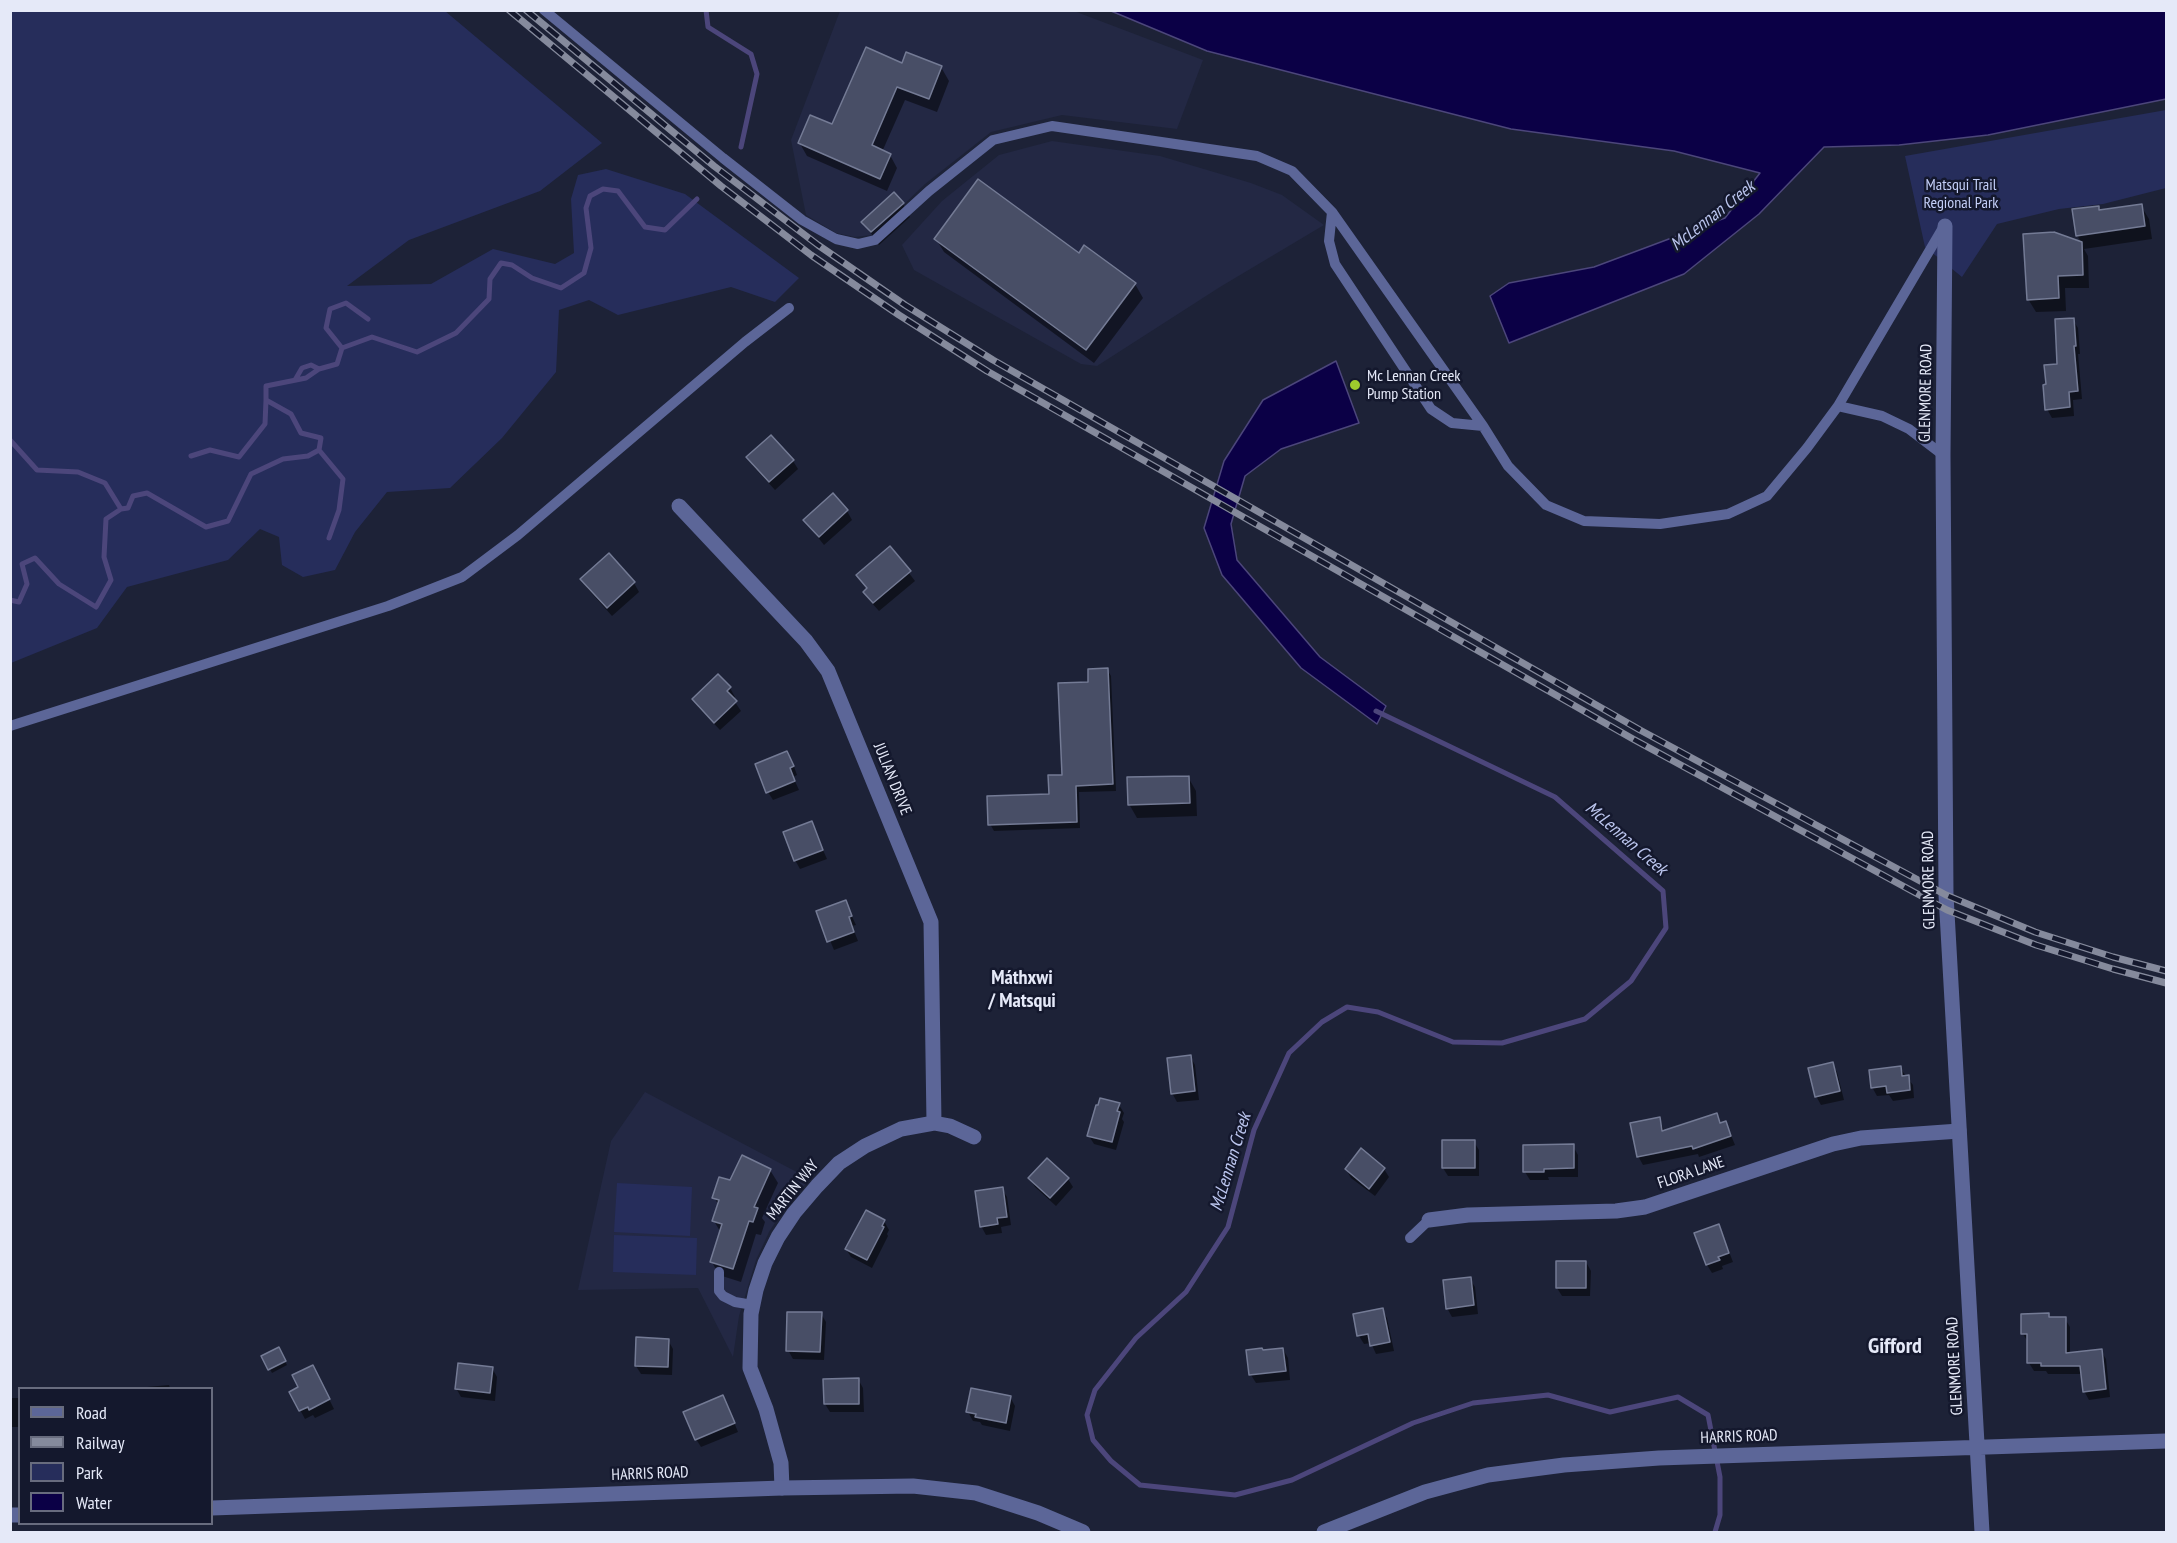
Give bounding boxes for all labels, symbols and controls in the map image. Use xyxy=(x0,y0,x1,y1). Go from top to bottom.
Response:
park label: Matsqui Trail Regional Park xyxy=(1923,175,1999,213)
water label: McLennan Creek xyxy=(1666,176,1760,256)
street label: GLENMORE ROAD xyxy=(1916,344,1936,442)
place label: Mc Lennan Creek Pump Station xyxy=(1367,366,1460,404)
marker: Mc Lennan Creek Pump Station xyxy=(1348,378,1362,392)
street label: JULIAN DRIVE xyxy=(869,740,915,818)
water label: McLennan Creek xyxy=(1581,798,1671,880)
street label: GLENMORE ROAD xyxy=(1919,831,1939,929)
district label: Máthxwi / Matsqui xyxy=(988,966,1056,1013)
water label: McLennan Creek xyxy=(1206,1110,1256,1214)
street label: FLORA LANE xyxy=(1655,1153,1727,1193)
street label: MARTIN WAY xyxy=(763,1156,823,1224)
street label: GLENMORE ROAD xyxy=(1943,1316,1967,1416)
district label: Gifford xyxy=(1868,1334,1922,1360)
legend xyxy=(18,1387,213,1525)
text: Road xyxy=(76,1401,107,1424)
street label: HARRIS ROAD xyxy=(1700,1426,1778,1448)
text: Railway xyxy=(76,1431,125,1454)
text: Park xyxy=(76,1461,103,1484)
street label: HARRIS ROAD xyxy=(611,1463,689,1485)
text: Water xyxy=(76,1491,112,1514)

